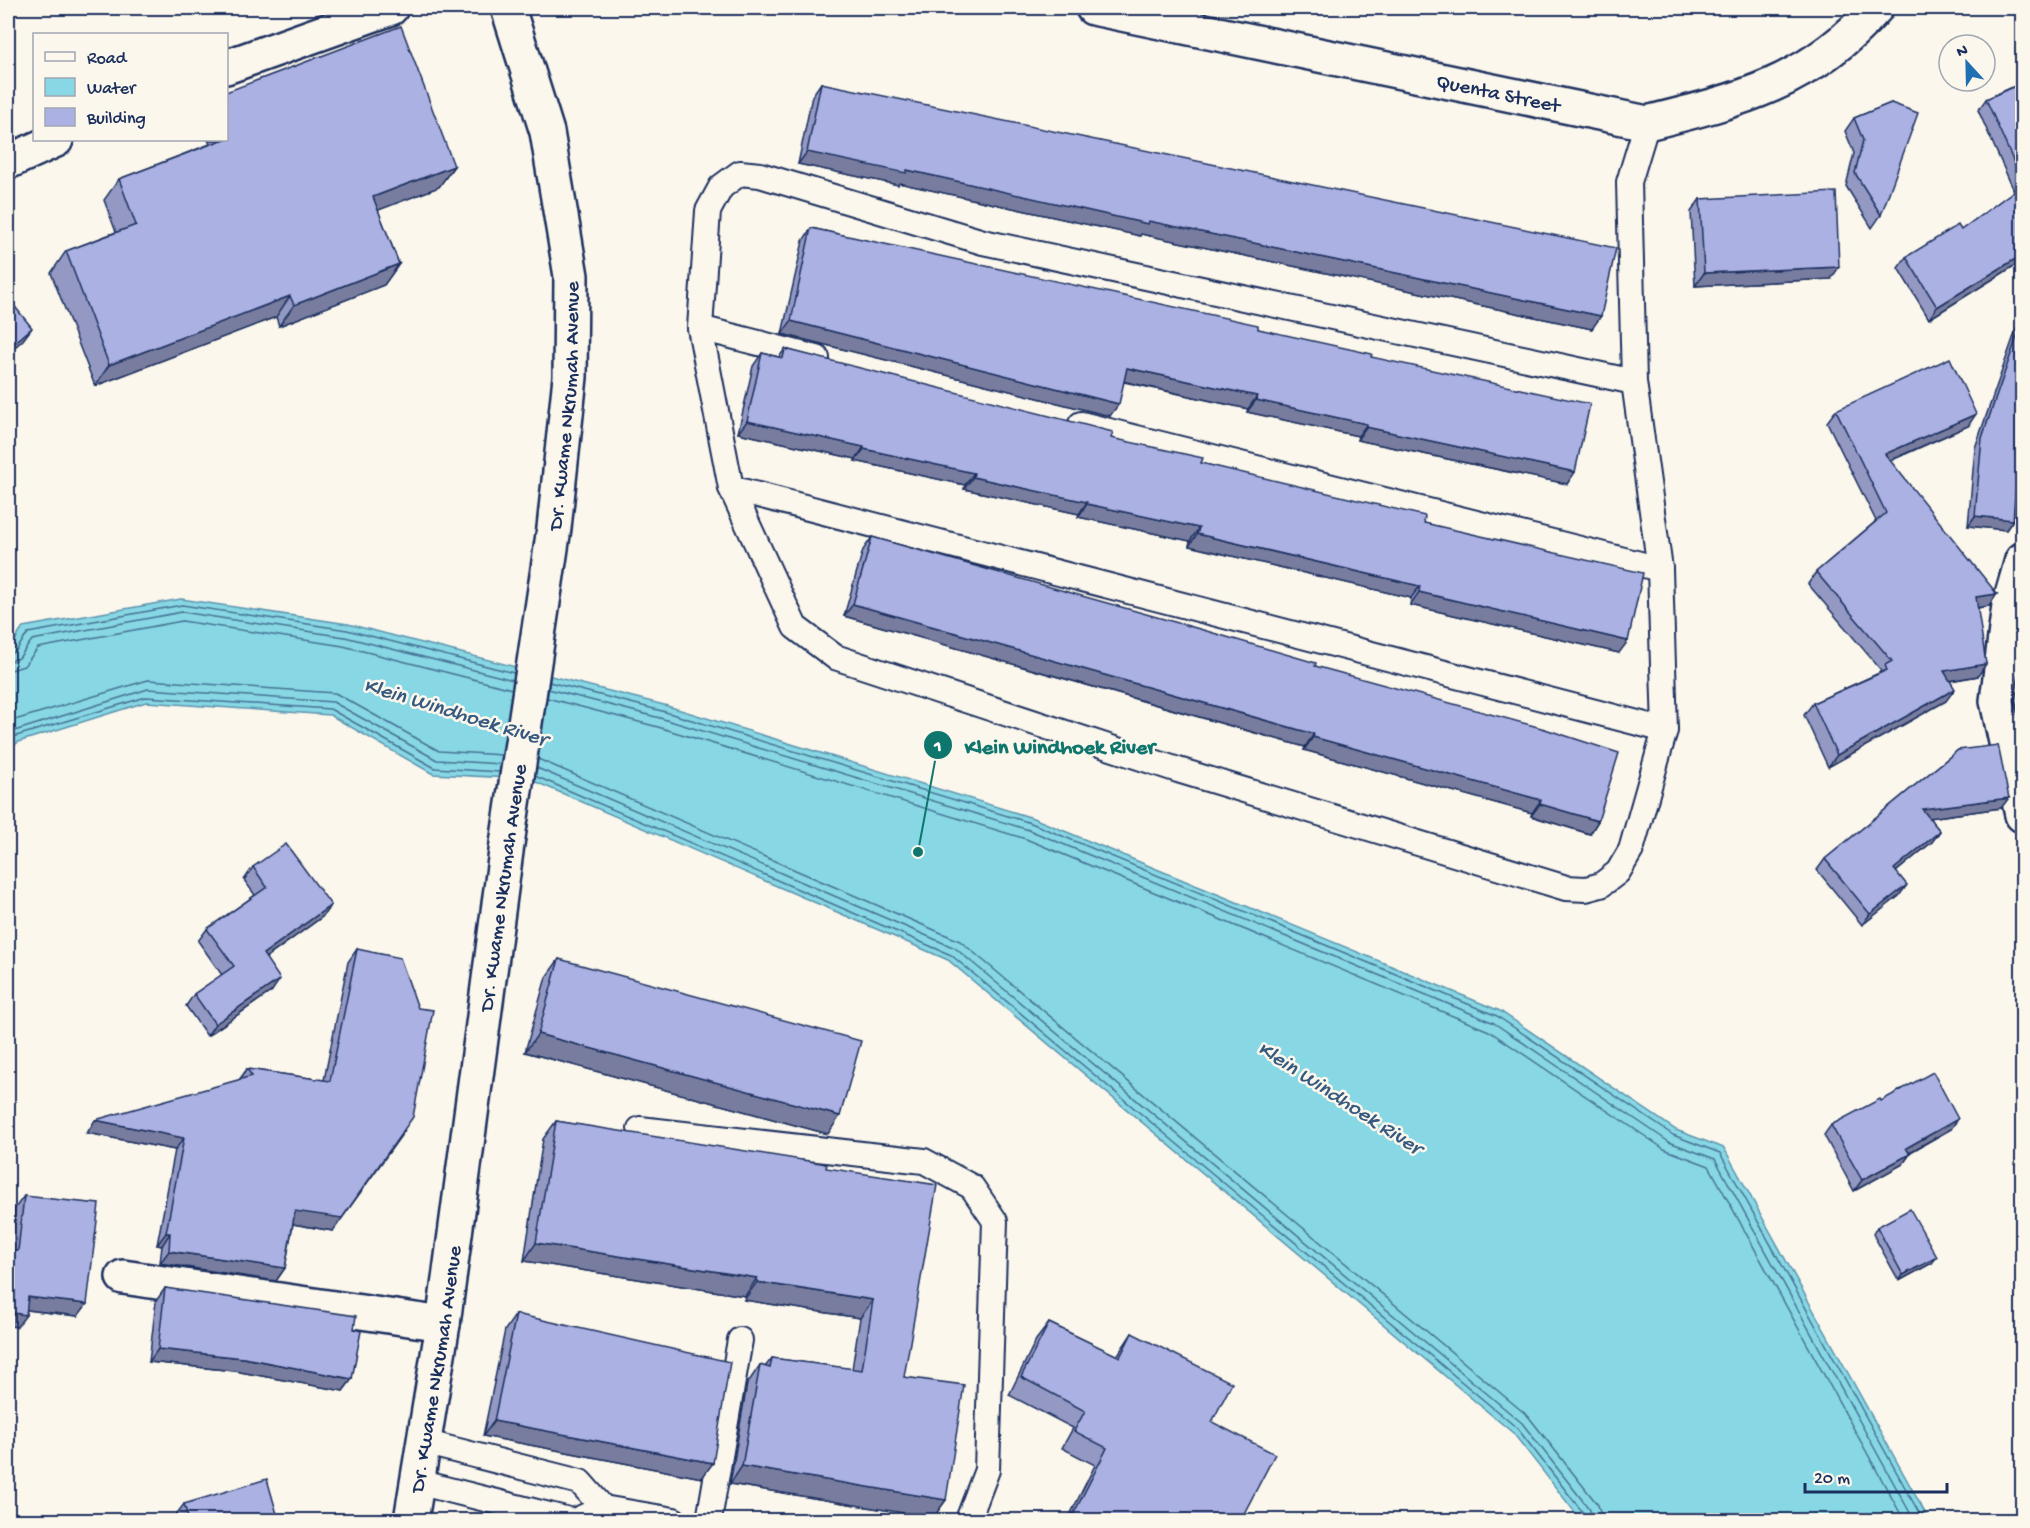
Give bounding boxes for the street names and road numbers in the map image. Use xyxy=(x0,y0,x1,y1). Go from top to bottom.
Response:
street label: Quenta Street xyxy=(1433,71,1564,121)
street label: Dr. Kwame Nkrumah Avenue xyxy=(545,280,587,534)
street label: Dr. Kwame Nkrumah Avenue xyxy=(476,762,535,1015)
street label: Dr. Kwame Nkrumah Avenue xyxy=(406,1243,469,1497)

